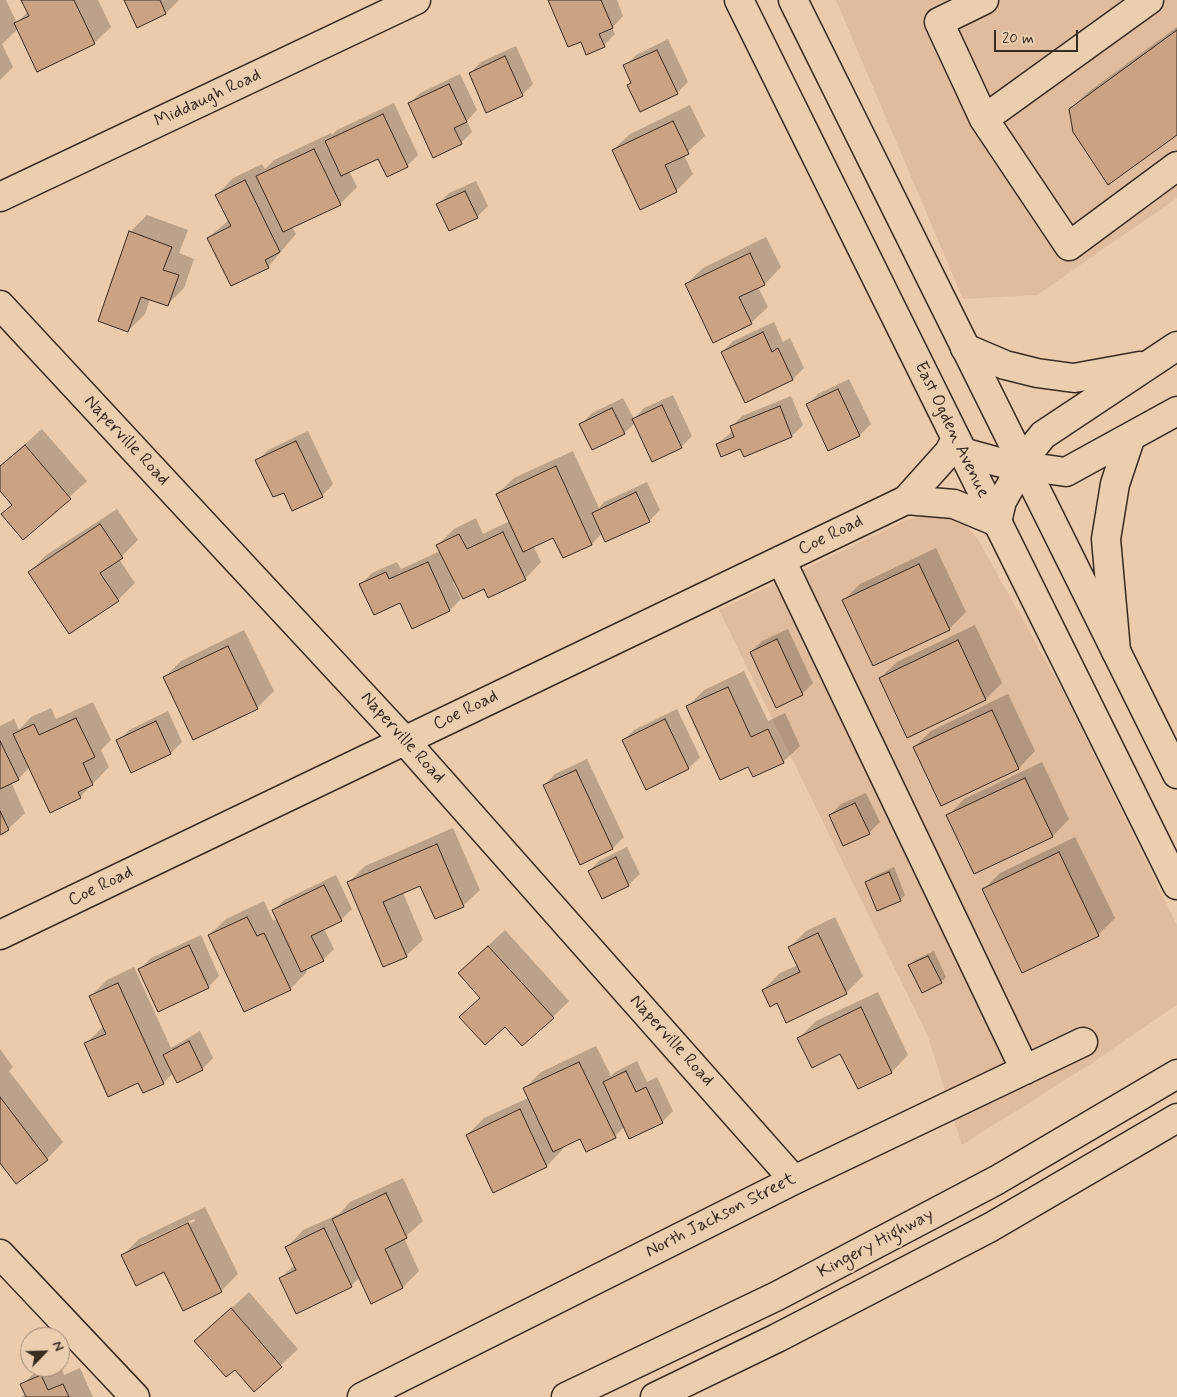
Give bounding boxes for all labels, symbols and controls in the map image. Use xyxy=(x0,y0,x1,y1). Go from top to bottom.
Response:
scale bar xyxy=(997,20,1081,52)
text: 20 m xyxy=(1002,29,1034,49)
street label: Middaugh Road xyxy=(151,65,265,133)
street label: East Ogden Avenue xyxy=(909,358,993,502)
street label: Naperville Road xyxy=(79,391,173,491)
street label: Coe Road xyxy=(795,511,867,561)
street label: Coe Road xyxy=(430,686,502,736)
street label: Naperville Road xyxy=(355,688,449,788)
street label: Coe Road xyxy=(65,862,137,912)
street label: Naperville Road xyxy=(624,991,718,1091)
street label: North Jackson Street xyxy=(642,1169,800,1263)
street label: Kingery Highway xyxy=(814,1204,938,1284)
north arrow xyxy=(20,1327,70,1377)
text: N xyxy=(48,1338,68,1354)

